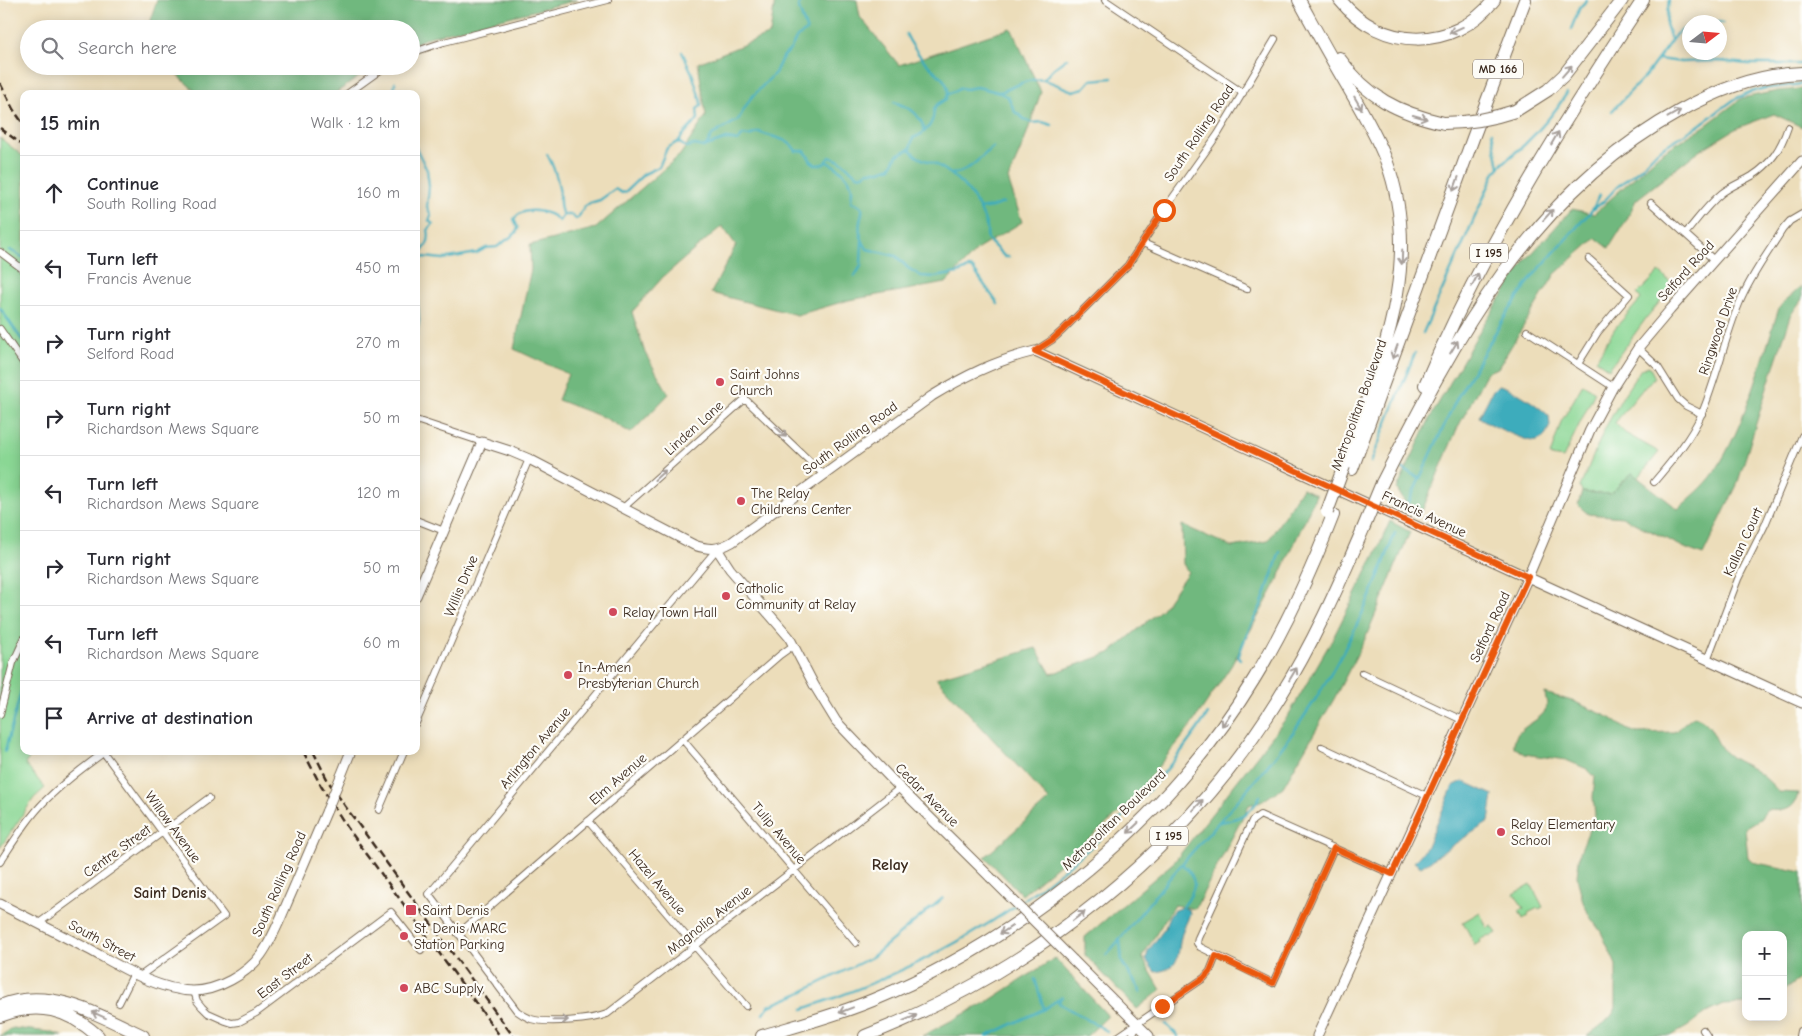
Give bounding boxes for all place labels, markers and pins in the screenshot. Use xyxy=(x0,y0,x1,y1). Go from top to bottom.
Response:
place label: Saint Johns Church xyxy=(730,366,800,399)
marker: Saint Johns Church xyxy=(714,376,726,388)
place label: The Relay Childrens Center xyxy=(751,485,851,518)
marker: The Relay Childrens Center xyxy=(735,495,747,507)
place label: Catholic Community at Relay xyxy=(736,580,857,613)
marker: Catholic Community at Relay xyxy=(720,590,732,602)
place label: Relay Town Hall xyxy=(623,604,717,621)
marker: Relay Town Hall xyxy=(607,606,619,618)
place label: In-Amen Presbyterian Church xyxy=(578,659,699,692)
marker: In-Amen Presbyterian Church xyxy=(562,669,574,681)
place label: Relay Elementary School xyxy=(1511,816,1616,849)
marker: Relay Elementary School xyxy=(1495,826,1507,838)
place label: Saint Denis xyxy=(422,902,489,919)
marker: Saint Denis xyxy=(404,903,418,917)
place label: St. Denis MARC Station Parking xyxy=(414,920,507,953)
marker: St. Denis MARC Station Parking xyxy=(398,930,410,942)
place label: ABC Supply xyxy=(414,980,484,997)
marker: ABC Supply xyxy=(398,982,410,994)

